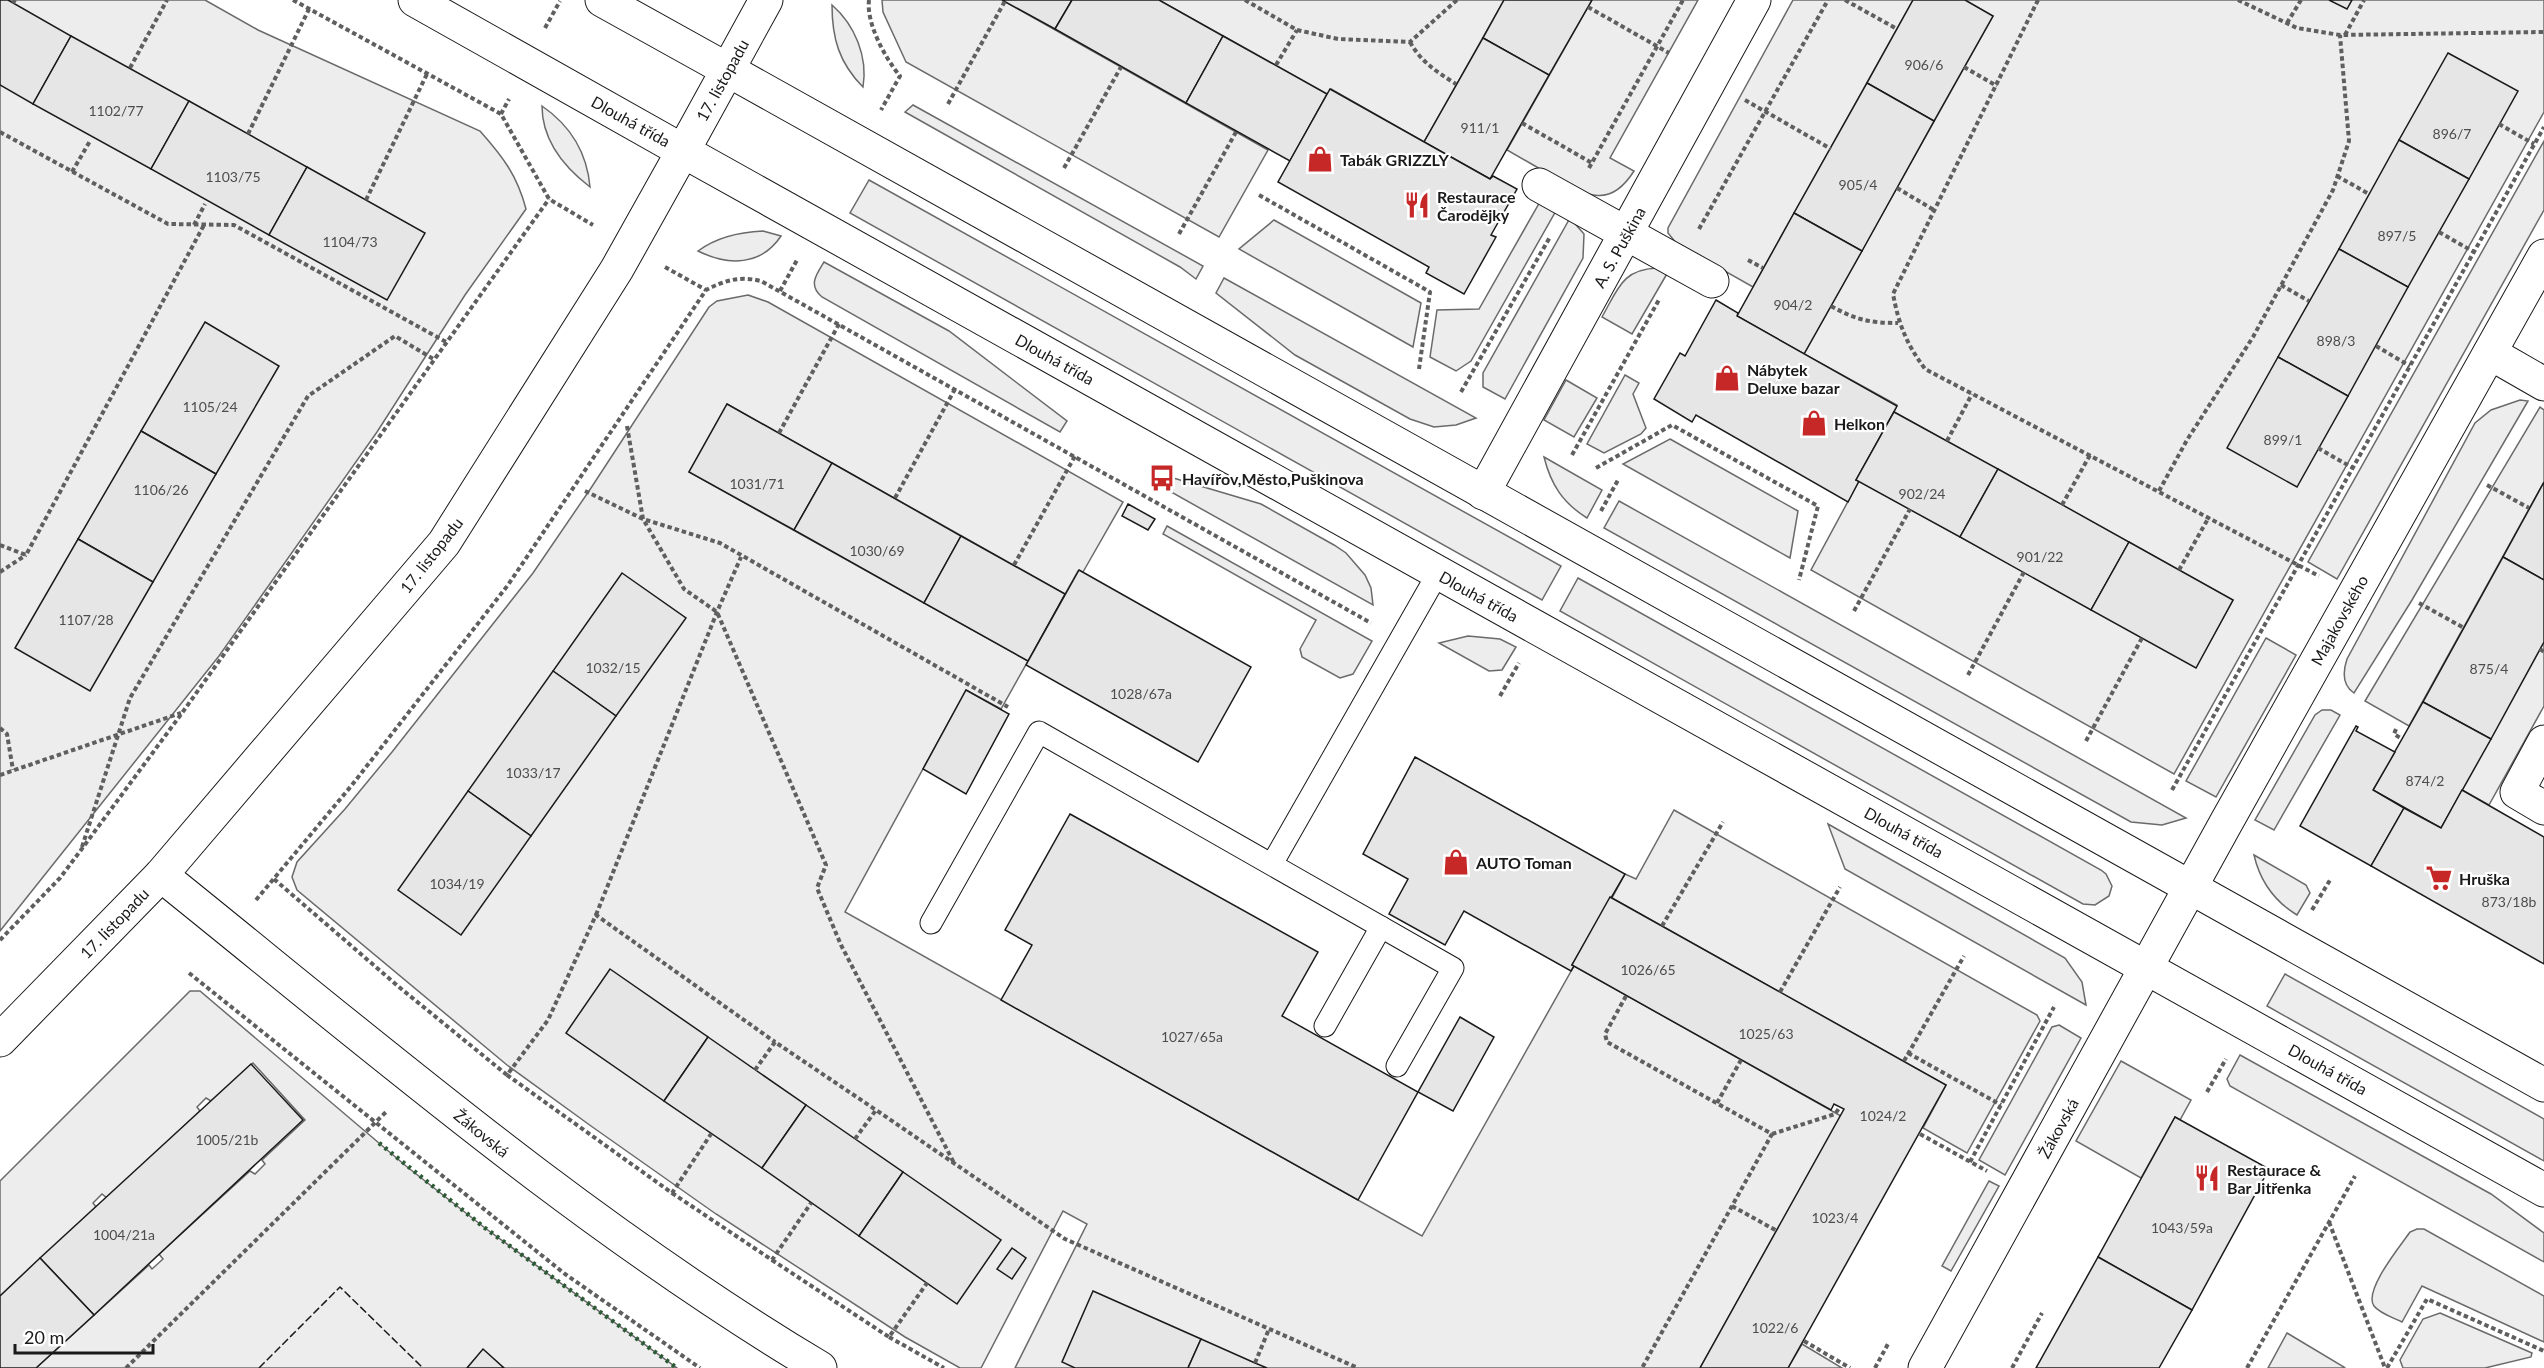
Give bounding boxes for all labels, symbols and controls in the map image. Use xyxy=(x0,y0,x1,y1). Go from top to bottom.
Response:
street label: 17. listopadu xyxy=(692,36,752,124)
house number: 906/6 xyxy=(1905,56,1943,73)
street label: Dlouhá třída xyxy=(588,92,674,150)
house number: 1102/77 xyxy=(88,102,144,119)
house number: 911/1 xyxy=(1461,119,1499,136)
house number: 896/7 xyxy=(2433,125,2471,142)
shop icon: Tabák GRIZZLY xyxy=(1305,144,1335,174)
place label: Tabák GRIZZLY xyxy=(1340,150,1449,169)
house number: 1103/75 xyxy=(205,168,261,185)
house number: 905/4 xyxy=(1839,176,1877,193)
place label: Restaurace Čarodějky xyxy=(1437,187,1516,224)
restaurant icon: Restaurace Čarodějky xyxy=(1402,190,1432,220)
street label: A. S. Puškina xyxy=(1589,203,1649,291)
house number: 897/5 xyxy=(2378,227,2416,244)
house number: 1104/73 xyxy=(322,233,378,250)
house number: 904/2 xyxy=(1774,296,1812,313)
street label: Dlouhá třída xyxy=(1012,330,1098,388)
house number: 898/3 xyxy=(2317,332,2355,349)
place label: Nábytek Deluxe bazar xyxy=(1747,360,1840,397)
shop icon: Nábytek Deluxe bazar xyxy=(1712,363,1742,393)
house number: 1105/24 xyxy=(182,398,238,415)
shop icon: Helkon xyxy=(1799,408,1829,438)
place label: Helkon xyxy=(1834,414,1885,433)
house number: 899/1 xyxy=(2264,431,2302,448)
bus stop icon: Havířov,Město,Puškinova xyxy=(1147,463,1177,493)
place label: Havířov,Město,Puškinova xyxy=(1182,469,1364,488)
house number: 1031/71 xyxy=(729,475,785,492)
house number: 1106/26 xyxy=(133,481,189,498)
house number: 902/24 xyxy=(1899,485,1945,502)
street label: 17. listopadu xyxy=(396,513,466,597)
house number: 1030/69 xyxy=(849,542,905,559)
house number: 901/22 xyxy=(2017,548,2063,565)
street label: Dlouhá třída xyxy=(1436,567,1522,625)
street label: Majakovského xyxy=(2306,572,2372,668)
house number: 1107/28 xyxy=(58,611,114,628)
house number: 1032/15 xyxy=(585,659,641,676)
house number: 875/4 xyxy=(2470,660,2508,677)
house number: 1028/67a xyxy=(1110,685,1172,702)
house number: 1033/17 xyxy=(505,764,561,781)
house number: 874/2 xyxy=(2406,772,2444,789)
street label: Dlouhá třída xyxy=(1861,803,1947,861)
shop icon: AUTO Toman xyxy=(1441,847,1471,877)
place label: AUTO Toman xyxy=(1475,853,1572,872)
supermarket icon: Hruška xyxy=(2424,863,2454,893)
place label: Hruška xyxy=(2459,869,2510,888)
house number: 1034/19 xyxy=(429,875,485,892)
street label: 17. listopadu xyxy=(76,884,152,962)
house number: 873/18b xyxy=(2482,893,2537,910)
house number: 1026/65 xyxy=(1620,961,1676,978)
house number: 1025/63 xyxy=(1738,1025,1794,1042)
house number: 1027/65a xyxy=(1161,1028,1223,1045)
street label: Dlouhá třída xyxy=(2285,1040,2371,1098)
street label: Žákovská xyxy=(2034,1095,2082,1161)
street label: Žákovská xyxy=(451,1105,513,1161)
house number: 1024/2 xyxy=(1860,1107,1906,1124)
house number: 1005/21b xyxy=(196,1131,259,1148)
place label: Restaurace & Bar Jitřenka xyxy=(2227,1160,2321,1197)
restaurant icon: Restaurace & Bar Jitřenka xyxy=(2192,1163,2222,1193)
house number: 1023/4 xyxy=(1812,1209,1858,1226)
house number: 1043/59a xyxy=(2151,1219,2213,1236)
house number: 1004/21a xyxy=(93,1226,155,1243)
scale bar xyxy=(15,1317,153,1355)
house number: 1022/6 xyxy=(1752,1319,1798,1336)
text: 20 m xyxy=(24,1326,64,1348)

